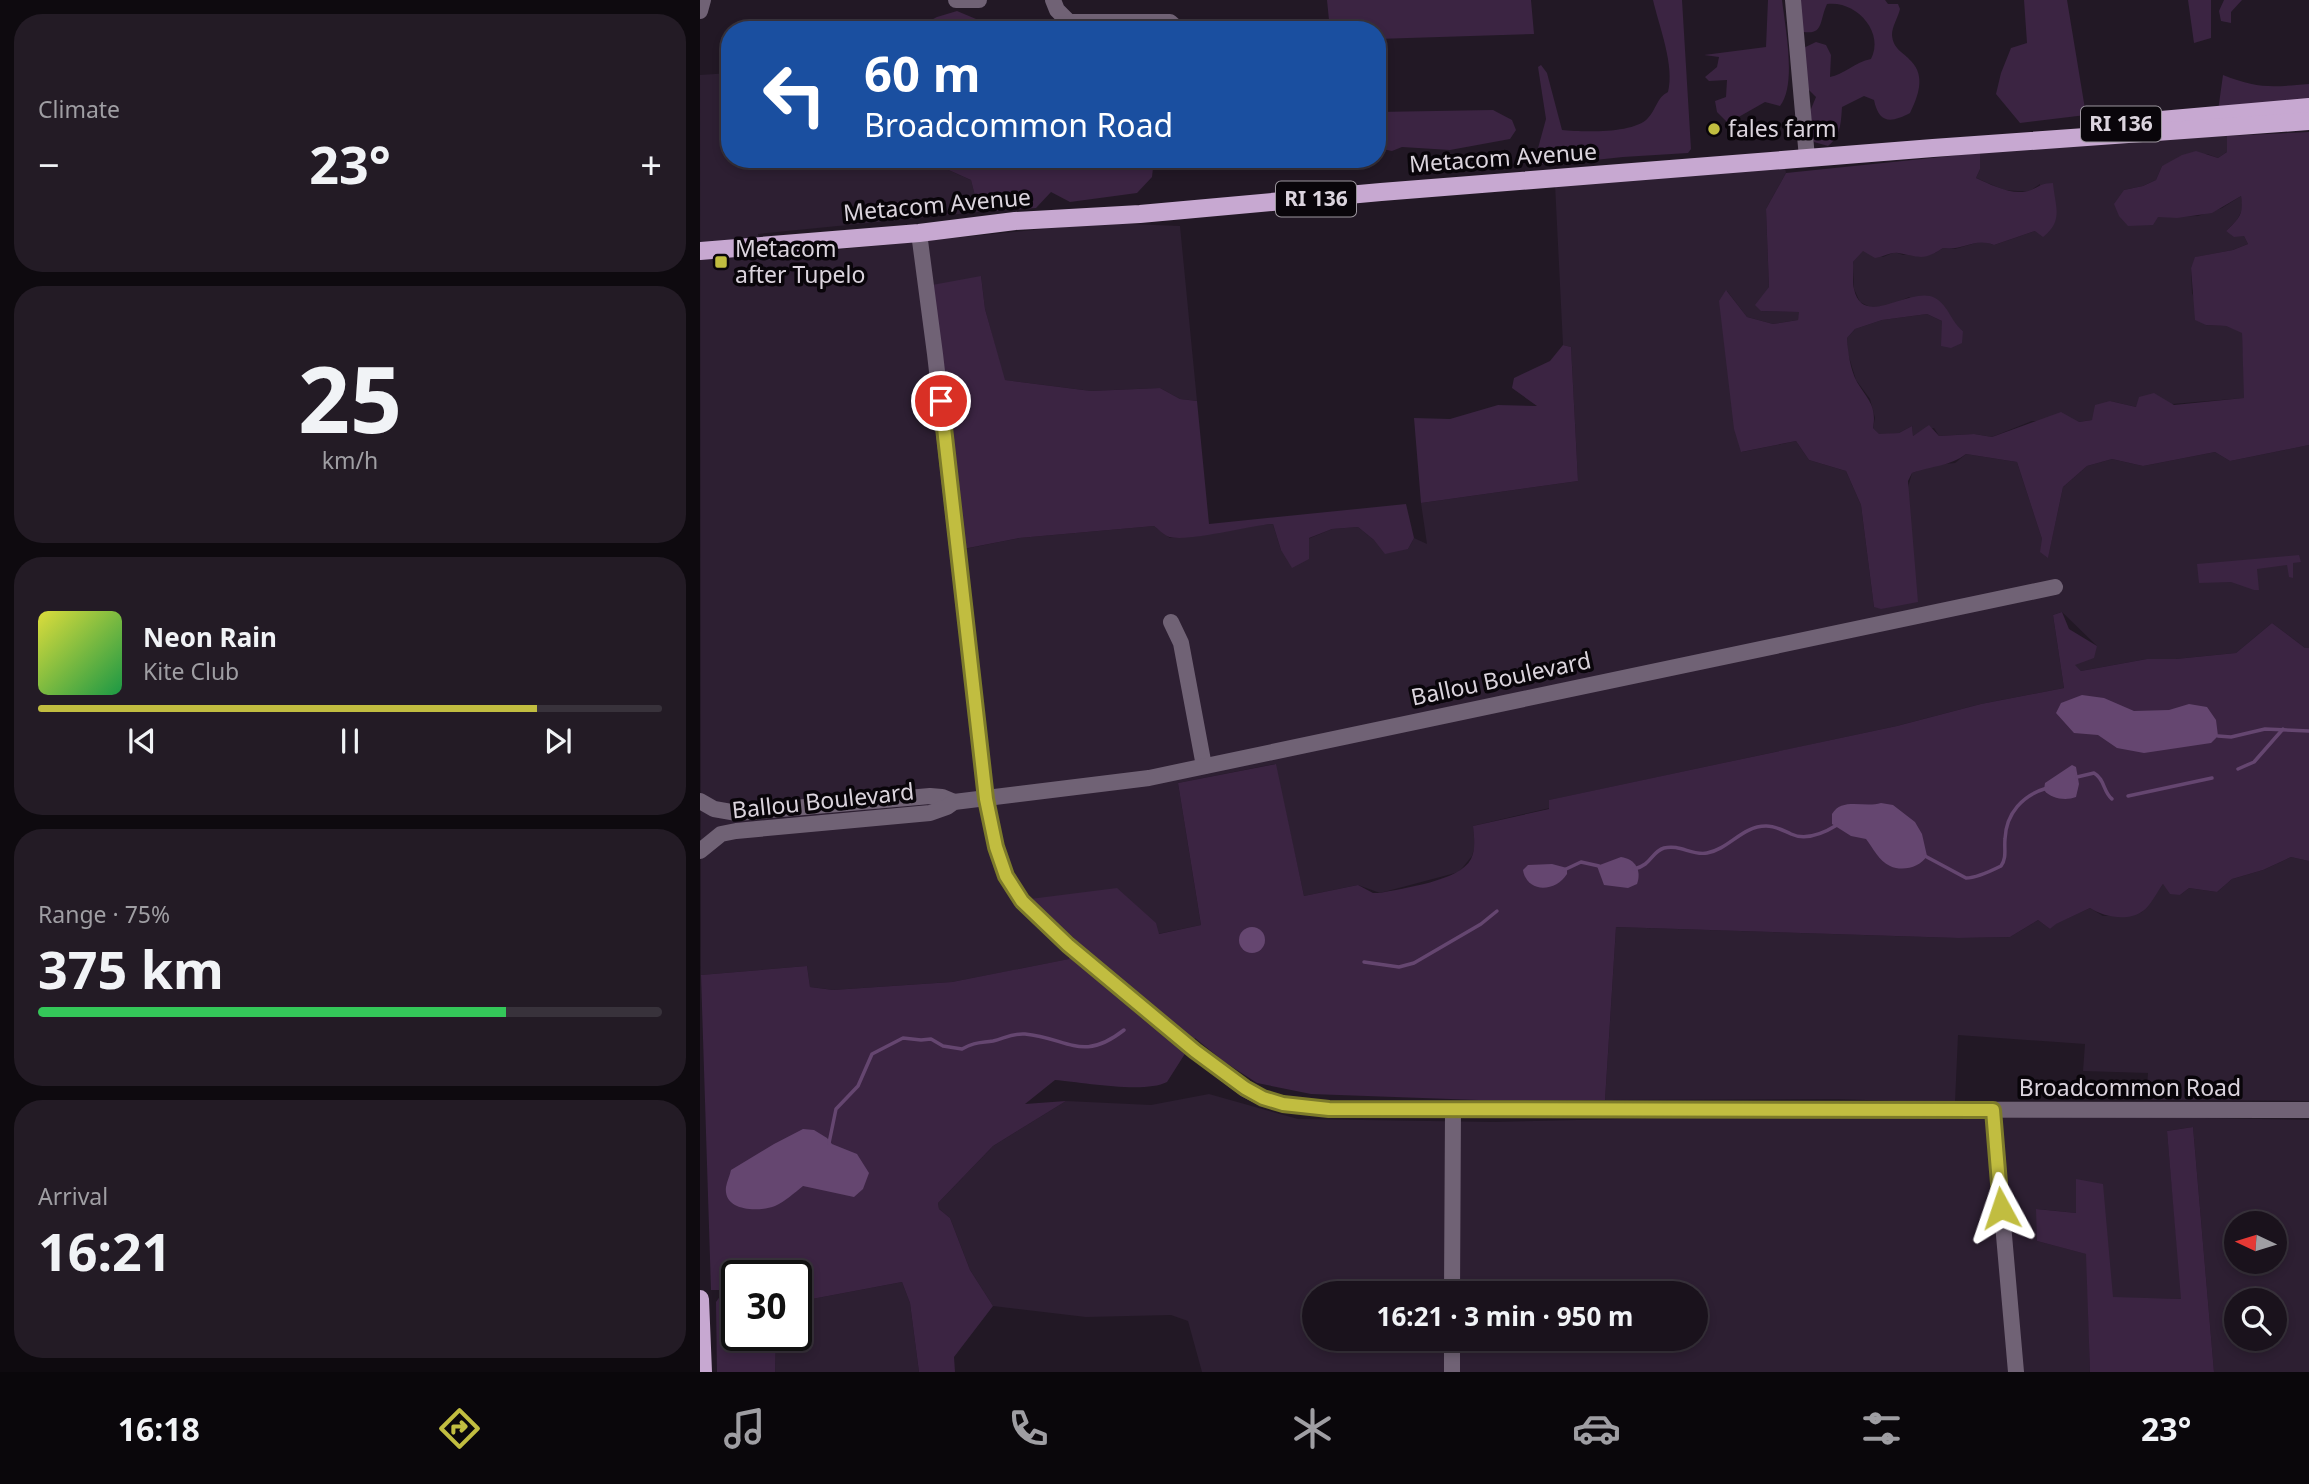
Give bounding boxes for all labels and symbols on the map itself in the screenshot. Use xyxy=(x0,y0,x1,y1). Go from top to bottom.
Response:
road number: RI 136 xyxy=(2081,106,2161,142)
place label: fales farm xyxy=(1728,112,1837,144)
marker: fales farm xyxy=(1706,121,1722,137)
street label: Metacom Avenue xyxy=(1408,134,1598,180)
street label: Metacom Avenue xyxy=(842,180,1032,228)
road number: RI 136 xyxy=(1276,182,1356,216)
place label: Metacom after Tupelo xyxy=(735,232,865,290)
marker: Metacom after Tupelo xyxy=(713,254,729,270)
pin xyxy=(911,371,971,431)
street label: Ballou Boulevard xyxy=(1408,643,1594,713)
street label: Ballou Boulevard xyxy=(730,775,916,825)
street label: Broadcommon Road xyxy=(2019,1071,2241,1103)
position arrow xyxy=(1964,1171,2038,1245)
north arrow xyxy=(2224,1211,2287,1274)
speed limit sign: 30 xyxy=(721,1260,812,1351)

